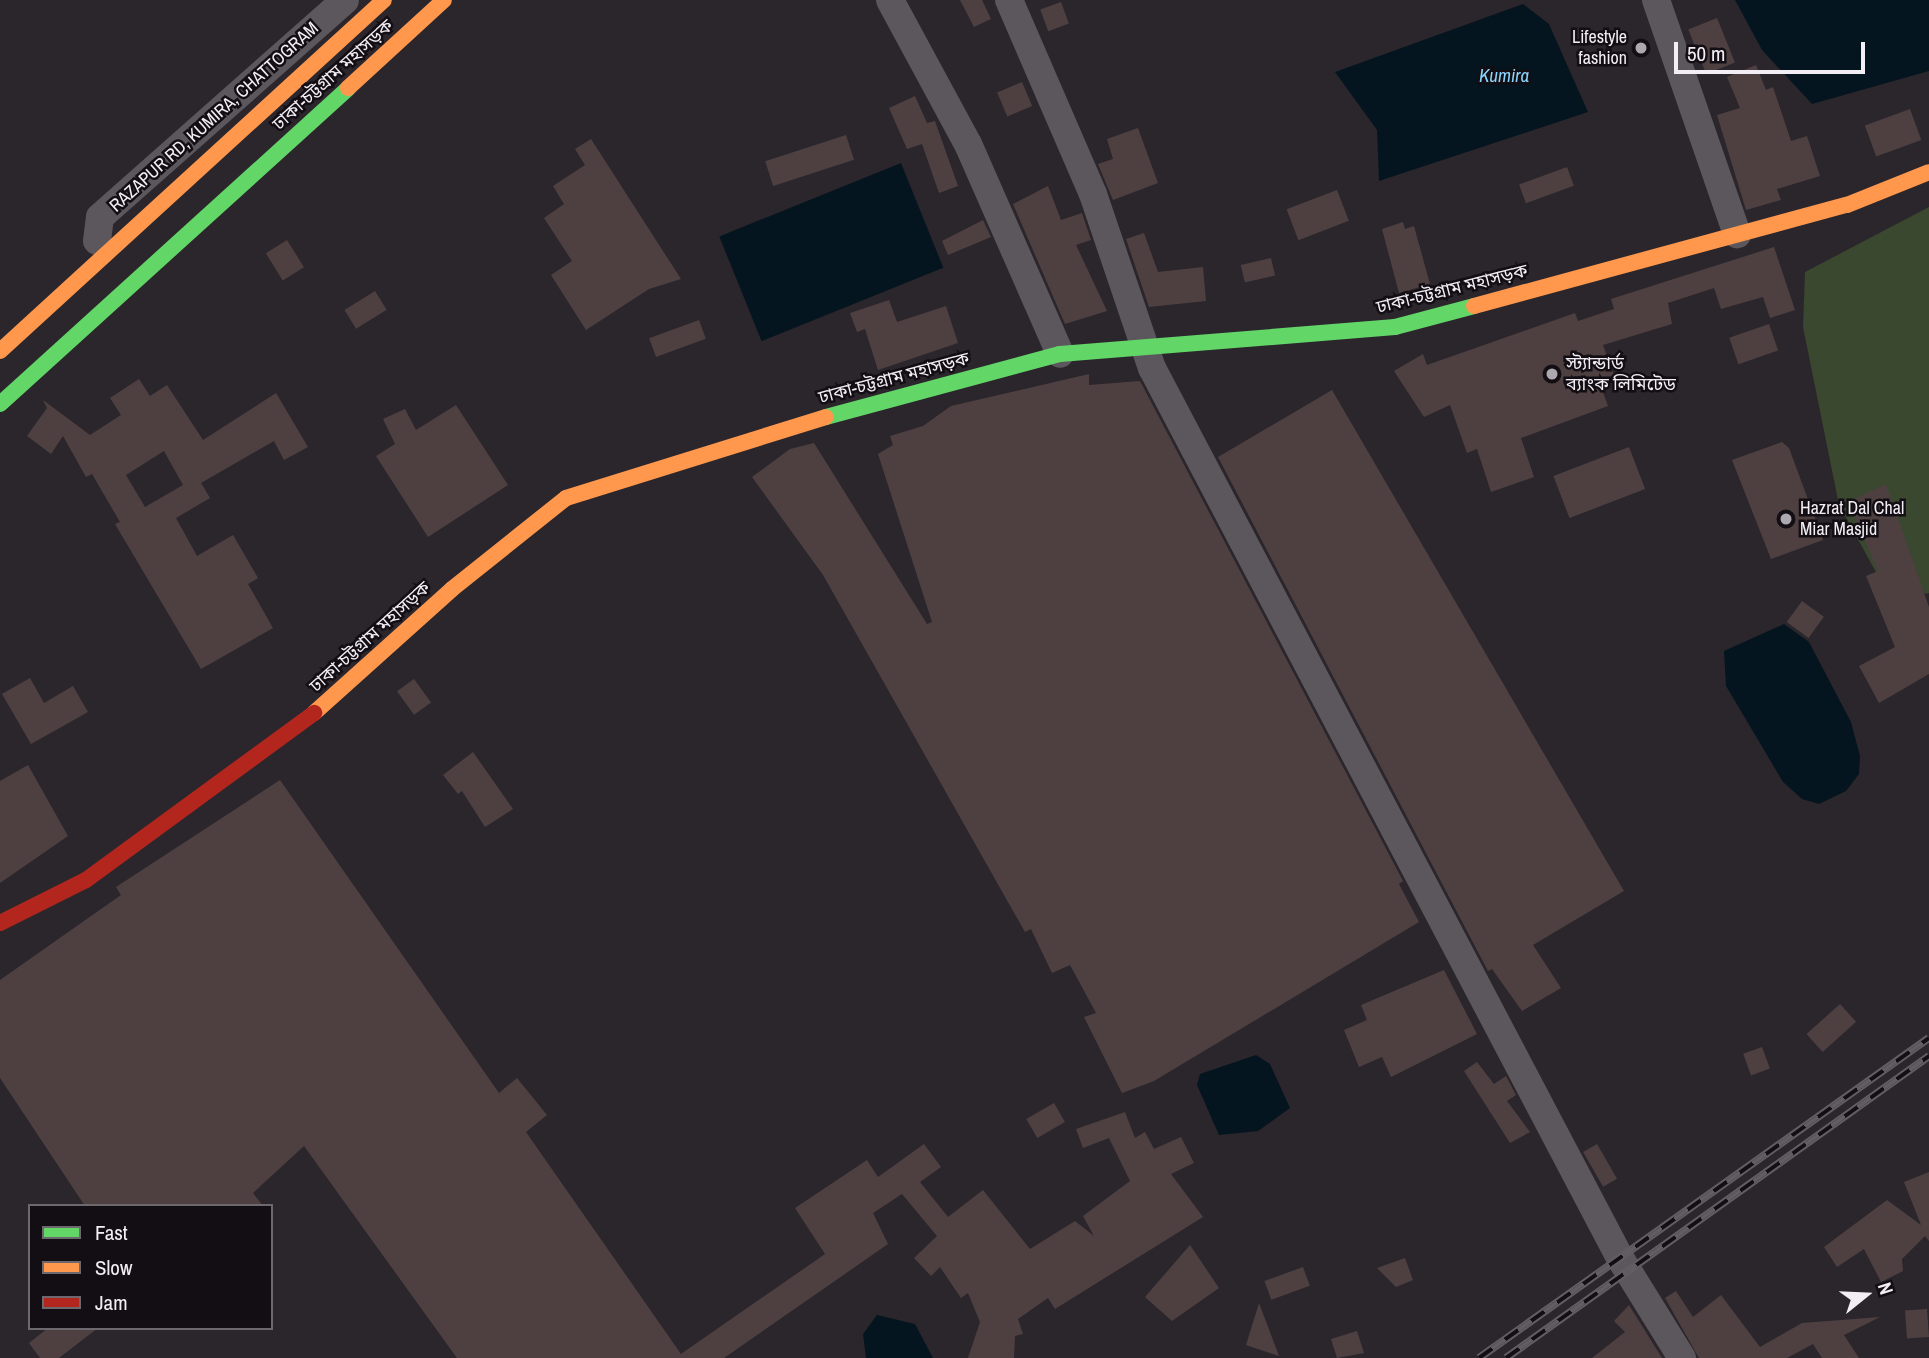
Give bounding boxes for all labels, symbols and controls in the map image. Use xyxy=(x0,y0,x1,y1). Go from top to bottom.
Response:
street label: ঢাকা-চট্টগ্রাম মহাসড়ক xyxy=(268,15,398,135)
street label: RAZAPUR RD, KUMIRA, CHATTOGRAM xyxy=(105,18,323,216)
place label: Lifestyle fashion xyxy=(1572,27,1627,70)
scale bar xyxy=(1677,28,1868,72)
text: 50 m xyxy=(1687,39,1725,68)
marker: Lifestyle fashion xyxy=(1633,40,1649,56)
water label: Kumira xyxy=(1479,65,1529,87)
street label: ঢাকা-চট্টগ্রাম মহাসড়ক xyxy=(1374,260,1530,318)
street label: ঢাকা-চট্টগ্রাম মহাসড়ক xyxy=(816,348,972,408)
place label: স্ট্যান্ডার্ড ব্যাংক লিমিটেড xyxy=(1566,353,1676,396)
marker: স্ট্যান্ডার্ড ব্যাংক লিমিটেড xyxy=(1544,366,1560,382)
place label: Hazrat Dal Chal Miar Masjid xyxy=(1800,498,1904,540)
marker: Hazrat Dal Chal Miar Masjid xyxy=(1778,511,1794,527)
street label: ঢাকা-চট্টগ্রাম মহাসড়ক xyxy=(305,577,435,697)
legend xyxy=(28,1204,273,1330)
text: Fast xyxy=(95,1218,128,1247)
text: Slow xyxy=(95,1253,132,1282)
north arrow xyxy=(1831,1260,1901,1330)
text: N xyxy=(1872,1279,1900,1298)
text: Jam xyxy=(95,1288,128,1317)

